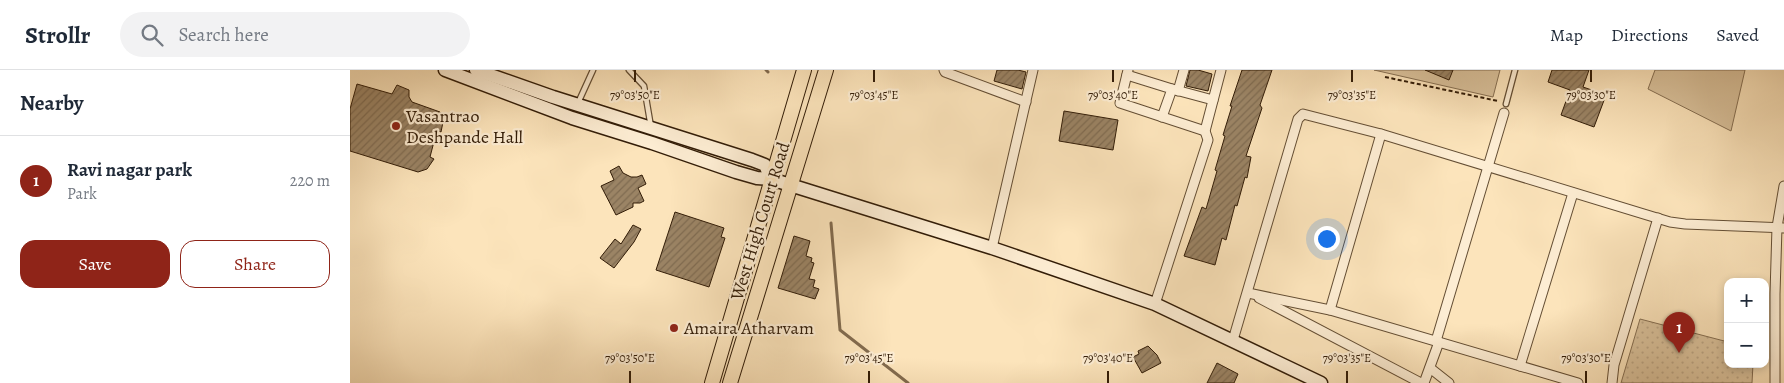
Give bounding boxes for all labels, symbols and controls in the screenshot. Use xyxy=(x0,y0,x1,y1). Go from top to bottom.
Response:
search box xyxy=(120,12,470,57)
text: Strollr xyxy=(25,19,90,51)
icon: search xyxy=(138,21,166,49)
text: Search here xyxy=(178,22,269,48)
text: Map xyxy=(1550,23,1583,47)
text: Directions xyxy=(1611,23,1688,47)
text: Saved xyxy=(1716,23,1759,47)
text: 79°03'50"E xyxy=(610,87,660,103)
text: 79°03'45"E xyxy=(850,87,898,103)
text: 79°03'40"E xyxy=(1088,87,1138,103)
text: 79°03'35"E xyxy=(1328,87,1376,103)
text: 79°03'30"E xyxy=(1566,87,1616,103)
text: Nearby xyxy=(20,89,83,117)
place label: Vasantrao Deshpande Hall xyxy=(405,104,524,149)
marker: Vasantrao Deshpande Hall xyxy=(390,120,402,132)
street label: West High Court Road xyxy=(724,139,796,304)
text: Ravi nagar park xyxy=(67,157,192,183)
text: 1 xyxy=(33,170,39,192)
text: 220 m xyxy=(290,170,330,192)
text: Park xyxy=(67,183,97,205)
your location xyxy=(1314,226,1340,252)
button: Save xyxy=(20,240,170,288)
button: Share xyxy=(180,240,330,288)
map controls xyxy=(1724,278,1769,368)
button: + xyxy=(1724,278,1769,323)
pin: 1 xyxy=(1663,312,1695,353)
place label: Amaira Atharvam xyxy=(683,316,814,340)
marker: Amaira Atharvam xyxy=(668,322,680,334)
button: − xyxy=(1724,323,1769,368)
text: 79°03'50"E xyxy=(605,350,655,366)
text: 79°03'45"E xyxy=(845,350,893,366)
text: 79°03'40"E xyxy=(1083,350,1133,366)
text: 79°03'35"E xyxy=(1323,350,1371,366)
text: 79°03'30"E xyxy=(1561,350,1611,366)

